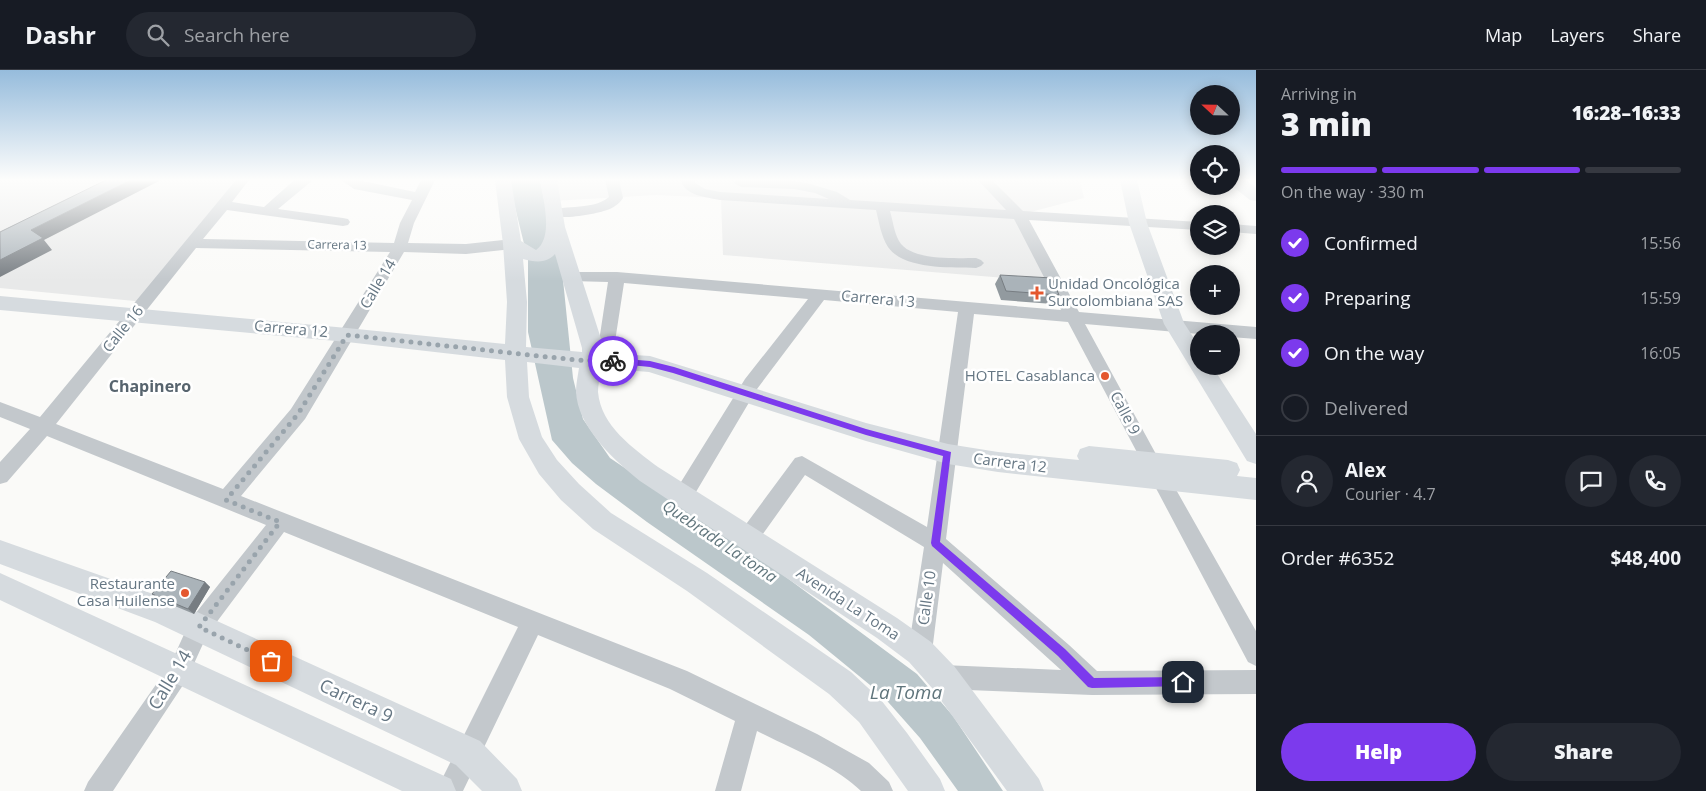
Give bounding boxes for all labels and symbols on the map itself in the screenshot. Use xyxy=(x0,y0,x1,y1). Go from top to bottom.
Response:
north arrow xyxy=(1190,85,1240,135)
street label: Carrera 13 xyxy=(307,235,367,254)
street label: Calle 14 xyxy=(354,254,400,312)
place label: Unidad Oncológica Surcolombiana SAS xyxy=(1048,273,1183,310)
street label: Carrera 13 xyxy=(840,285,916,311)
marker: Unidad Oncológica Surcolombiana SAS xyxy=(1030,286,1044,300)
street label: Calle 16 xyxy=(97,301,147,356)
street label: Carrera 12 xyxy=(253,315,329,341)
courier xyxy=(588,336,638,386)
place label: HOTEL Casablanca xyxy=(965,365,1095,385)
marker: HOTEL Casablanca xyxy=(1099,370,1111,382)
district label: Chapinero xyxy=(109,375,191,397)
street label: Calle 9 xyxy=(1106,387,1146,438)
street label: Carrera 12 xyxy=(972,448,1048,476)
water label: Quebrada La toma xyxy=(658,494,782,588)
street label: Avenida La Toma xyxy=(793,562,904,644)
street label: Calle 10 xyxy=(912,569,940,626)
place label: Restaurante Casa Huilense xyxy=(77,573,175,610)
marker: Restaurante Casa Huilense xyxy=(179,587,191,599)
pin xyxy=(250,640,292,682)
street label: Calle 14 xyxy=(142,645,196,714)
pin xyxy=(1162,661,1204,703)
street label: Carrera 9 xyxy=(316,673,397,728)
water label: La Toma xyxy=(870,679,942,705)

